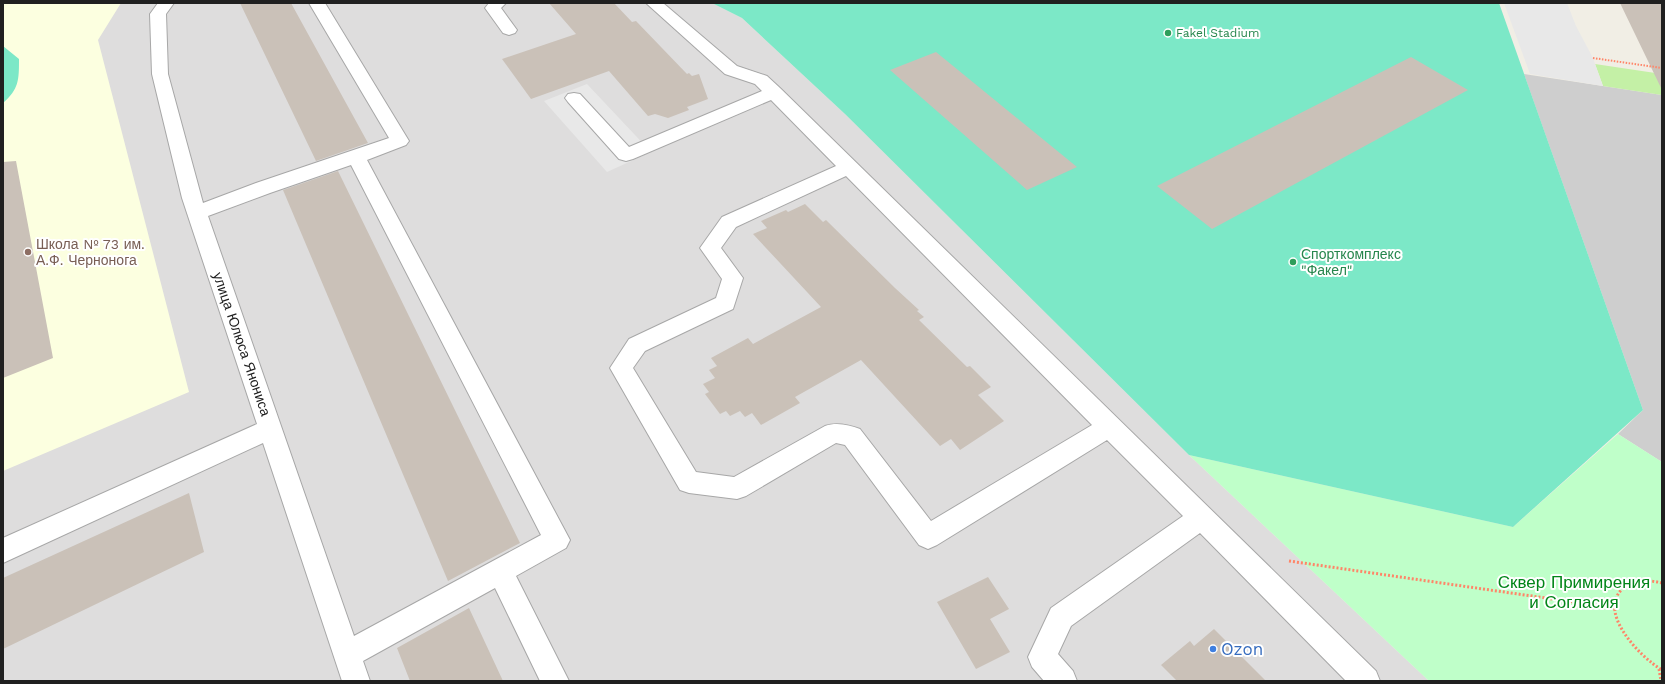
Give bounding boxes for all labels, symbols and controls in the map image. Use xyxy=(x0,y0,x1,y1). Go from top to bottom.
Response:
place label: Fakel Stadium xyxy=(1176,26,1259,40)
marker: Fakel Stadium xyxy=(1163,28,1173,38)
place label: Школа № 73 им. А.Ф. Чернонога xyxy=(36,236,145,268)
place label: Спорткомплекс "Факел" xyxy=(1301,246,1401,278)
marker: Школа № 73 им. А.Ф. Чернонога xyxy=(23,247,33,257)
marker: Спорткомплекс "Факел" xyxy=(1288,257,1298,267)
street label: улица Юлюса Янониса xyxy=(210,270,274,418)
park label: Сквер Примирения и Согласия xyxy=(1498,572,1650,612)
place label: Ozon xyxy=(1221,639,1263,659)
marker: Ozon xyxy=(1208,644,1218,654)

